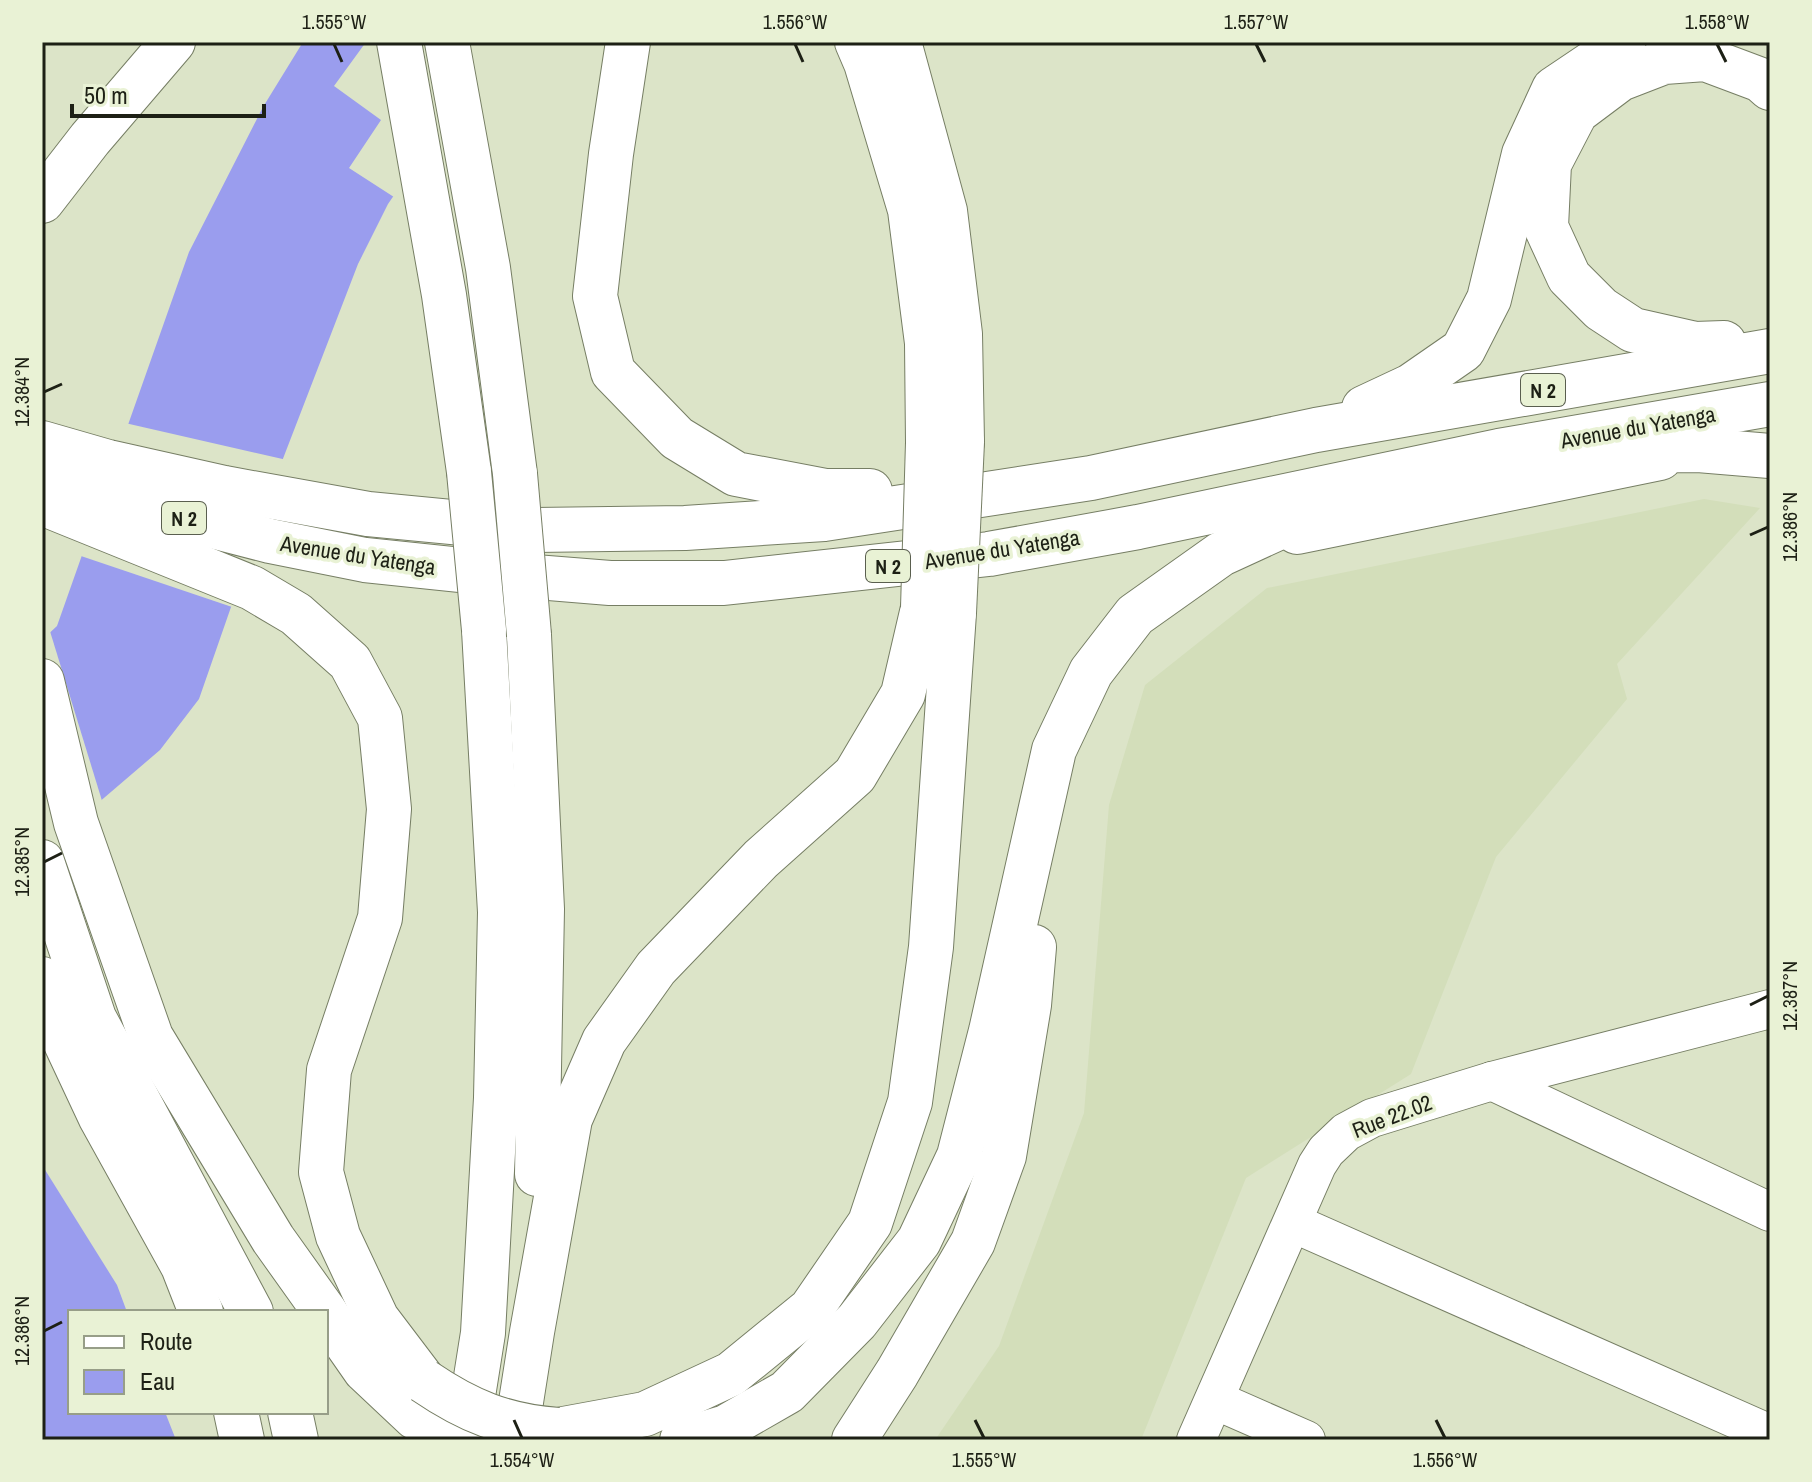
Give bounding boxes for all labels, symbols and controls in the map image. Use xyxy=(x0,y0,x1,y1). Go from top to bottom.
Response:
text: 1.555°W xyxy=(302,8,367,35)
text: 1.556°W xyxy=(763,8,828,35)
text: 1.557°W xyxy=(1224,8,1289,35)
text: 1.558°W xyxy=(1685,8,1750,35)
scale bar xyxy=(72,68,264,118)
text: 50 m xyxy=(84,79,128,111)
text: 12.384°N xyxy=(8,357,35,427)
road number: N 2 xyxy=(1521,374,1565,406)
street label: Avenue du Yatenga xyxy=(1557,399,1718,456)
text: 12.386°N xyxy=(1776,492,1803,562)
road number: N 2 xyxy=(162,502,206,534)
street label: Avenue du Yatenga xyxy=(921,522,1082,576)
street label: Avenue du Yatenga xyxy=(277,528,438,582)
road number: N 2 xyxy=(866,550,910,582)
text: 12.385°N xyxy=(8,827,35,897)
text: 12.387°N xyxy=(1776,961,1803,1031)
street label: Rue 22.02 xyxy=(1348,1087,1436,1145)
text: 12.386°N xyxy=(8,1296,35,1366)
legend xyxy=(68,1310,328,1414)
text: Route xyxy=(140,1325,193,1357)
text: Eau xyxy=(140,1365,175,1397)
text: 1.554°W xyxy=(490,1446,555,1473)
text: 1.555°W xyxy=(952,1446,1017,1473)
text: 1.556°W xyxy=(1413,1446,1478,1473)

